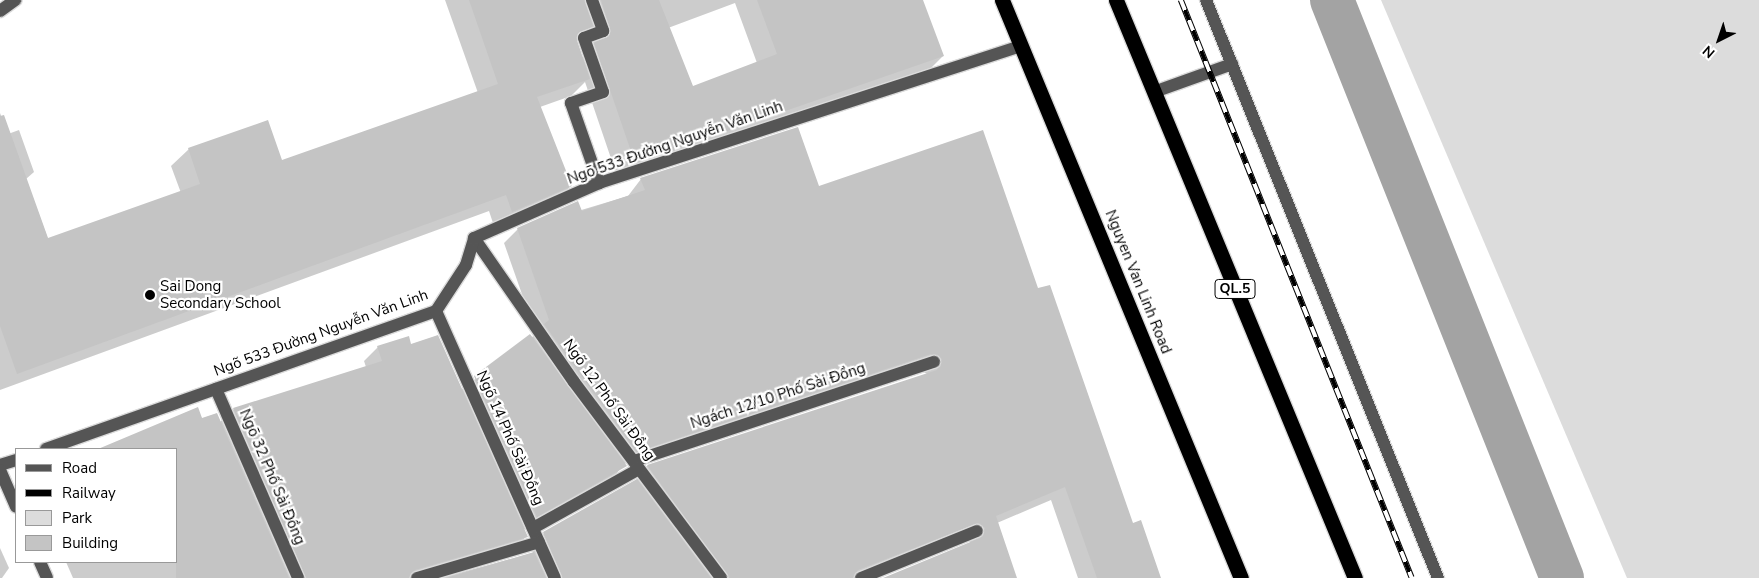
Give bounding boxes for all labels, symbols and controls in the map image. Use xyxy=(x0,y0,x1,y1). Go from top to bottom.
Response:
north arrow xyxy=(1694,15,1744,65)
text: N xyxy=(1699,41,1719,62)
street label: Ngõ 533 Đường Nguyễn Văn Linh xyxy=(565,98,785,188)
street label: Nguyen Van Linh Road xyxy=(1101,207,1175,357)
place label: Sai Dong Secondary School xyxy=(160,277,281,312)
road number: QL.5 xyxy=(1214,278,1256,300)
street label: Ngõ 533 Đường Nguyễn Văn Linh xyxy=(211,286,431,380)
marker: Sai Dong Secondary School xyxy=(144,289,156,301)
street label: Ngõ 12 Phố Sài Đồng xyxy=(559,336,659,464)
street label: Ngách 12/10 Phố Sài Đồng xyxy=(688,359,868,433)
street label: Ngõ 14 Phố Sài Đồng xyxy=(472,368,548,508)
street label: Ngõ 32 Phố Sài Đồng xyxy=(235,407,309,547)
legend xyxy=(15,448,178,563)
text: Road xyxy=(62,458,97,478)
text: Railway xyxy=(62,483,116,503)
text: Park xyxy=(62,508,92,528)
text: Building xyxy=(62,533,118,553)

